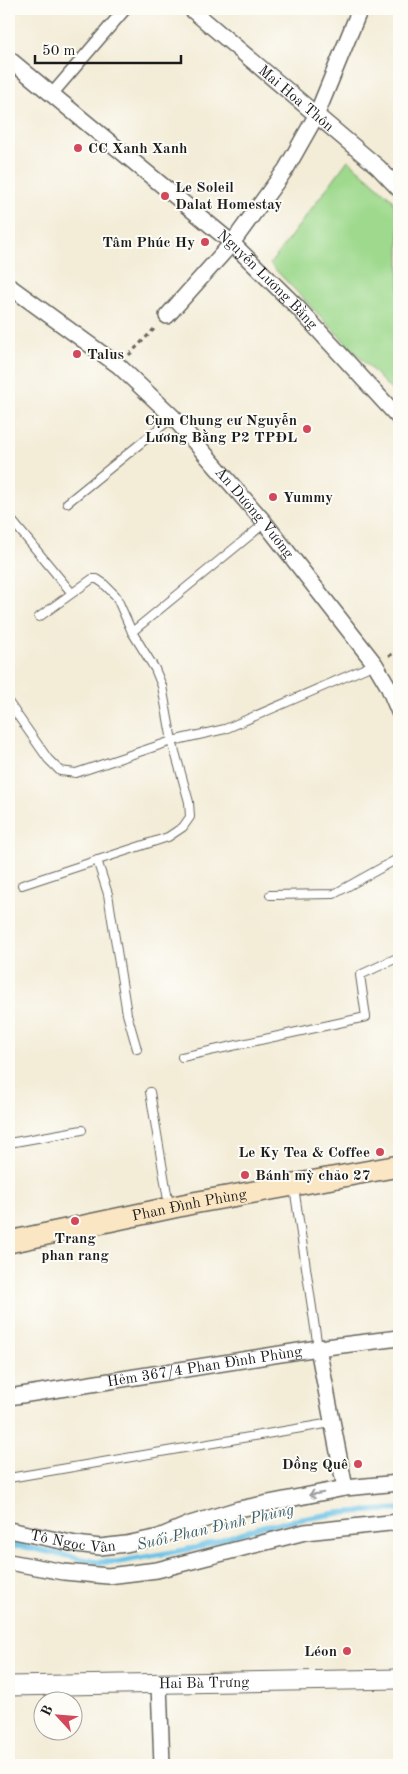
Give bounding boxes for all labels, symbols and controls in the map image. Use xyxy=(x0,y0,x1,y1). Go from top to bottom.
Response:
scale bar xyxy=(35,32,181,64)
text: 50 m xyxy=(42,44,76,59)
street label: Mai Hoa Thôn xyxy=(255,63,336,135)
marker: CC Xanh Xanh xyxy=(72,142,84,154)
place label: CC Xanh Xanh xyxy=(88,142,187,157)
place label: Le Soleil Dalat Homestay xyxy=(175,181,282,213)
marker: Le Soleil Dalat Homestay xyxy=(159,190,171,202)
street label: Nguyễn Lương Bằng xyxy=(214,228,320,333)
place label: Tâm Phúc Hy xyxy=(102,236,195,251)
marker: Tâm Phúc Hy xyxy=(199,236,211,248)
marker: Talus xyxy=(71,348,83,360)
place label: Talus xyxy=(87,348,124,363)
place label: Cụm Chung cư Nguyễn Lương Bằng P2 TPĐL xyxy=(145,412,297,446)
marker: Cụm Chung cư Nguyễn Lương Bằng P2 TPĐL xyxy=(301,423,313,435)
street label: An Dương Vương xyxy=(211,465,296,562)
marker: Yummy xyxy=(267,491,279,503)
place label: Yummy xyxy=(283,491,333,506)
place label: Le Ky Tea & Coffee xyxy=(238,1146,370,1161)
marker: Le Ky Tea & Coffee xyxy=(374,1146,386,1158)
marker: Bánh mỳ chảo 27 xyxy=(239,1169,251,1181)
place label: Bánh mỳ chảo 27 xyxy=(255,1169,370,1184)
street label: Phan Đình Phùng xyxy=(131,1187,248,1225)
marker: Trang phan rang xyxy=(69,1215,81,1227)
place label: Trang phan rang xyxy=(41,1232,109,1264)
street label: Hẻm 367/4 Phan Đình Phùng xyxy=(106,1345,303,1390)
place label: Dồng Quê xyxy=(282,1456,348,1473)
marker: Dồng Quê xyxy=(352,1458,364,1470)
one-way arrow xyxy=(309,1489,325,1499)
water label: Suối Phan Đình Phùng xyxy=(135,1502,296,1554)
street label: Tô Ngọc Vân xyxy=(28,1529,117,1556)
place label: Léon xyxy=(304,1645,337,1660)
marker: Léon xyxy=(341,1645,353,1657)
street label: Hai Bà Trưng xyxy=(159,1676,249,1692)
north arrow xyxy=(32,1692,82,1742)
text: B xyxy=(39,1703,56,1718)

